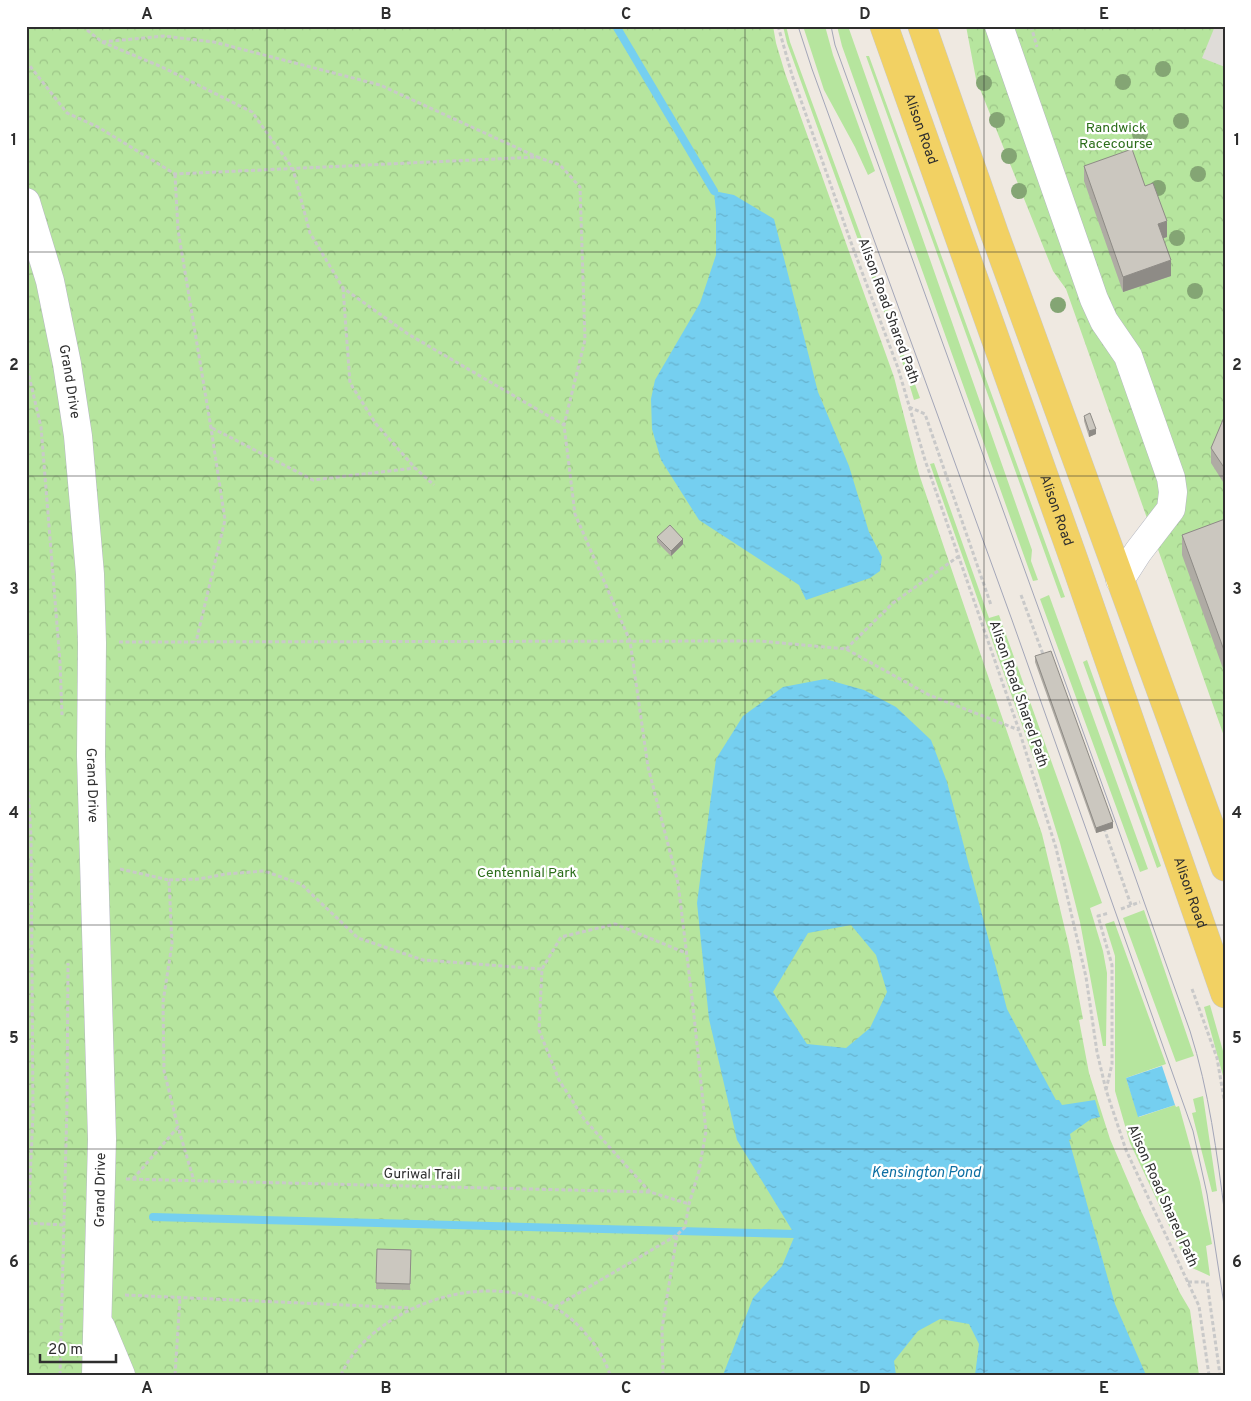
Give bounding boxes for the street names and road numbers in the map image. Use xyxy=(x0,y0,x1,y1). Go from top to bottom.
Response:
street label: Alison Road xyxy=(900,91,941,167)
street label: Alison Road Shared Path xyxy=(854,236,922,386)
street label: Grand Drive xyxy=(55,343,84,420)
street label: Alison Road xyxy=(1036,472,1077,548)
street label: Alison Road Shared Path xyxy=(985,618,1051,770)
street label: Grand Drive xyxy=(82,748,101,823)
street label: Alison Road xyxy=(1169,855,1210,931)
street label: Alison Road Shared Path xyxy=(1123,1122,1201,1270)
street label: Grand Drive xyxy=(92,1152,110,1228)
street label: Guriwal Trail xyxy=(383,1166,461,1184)

